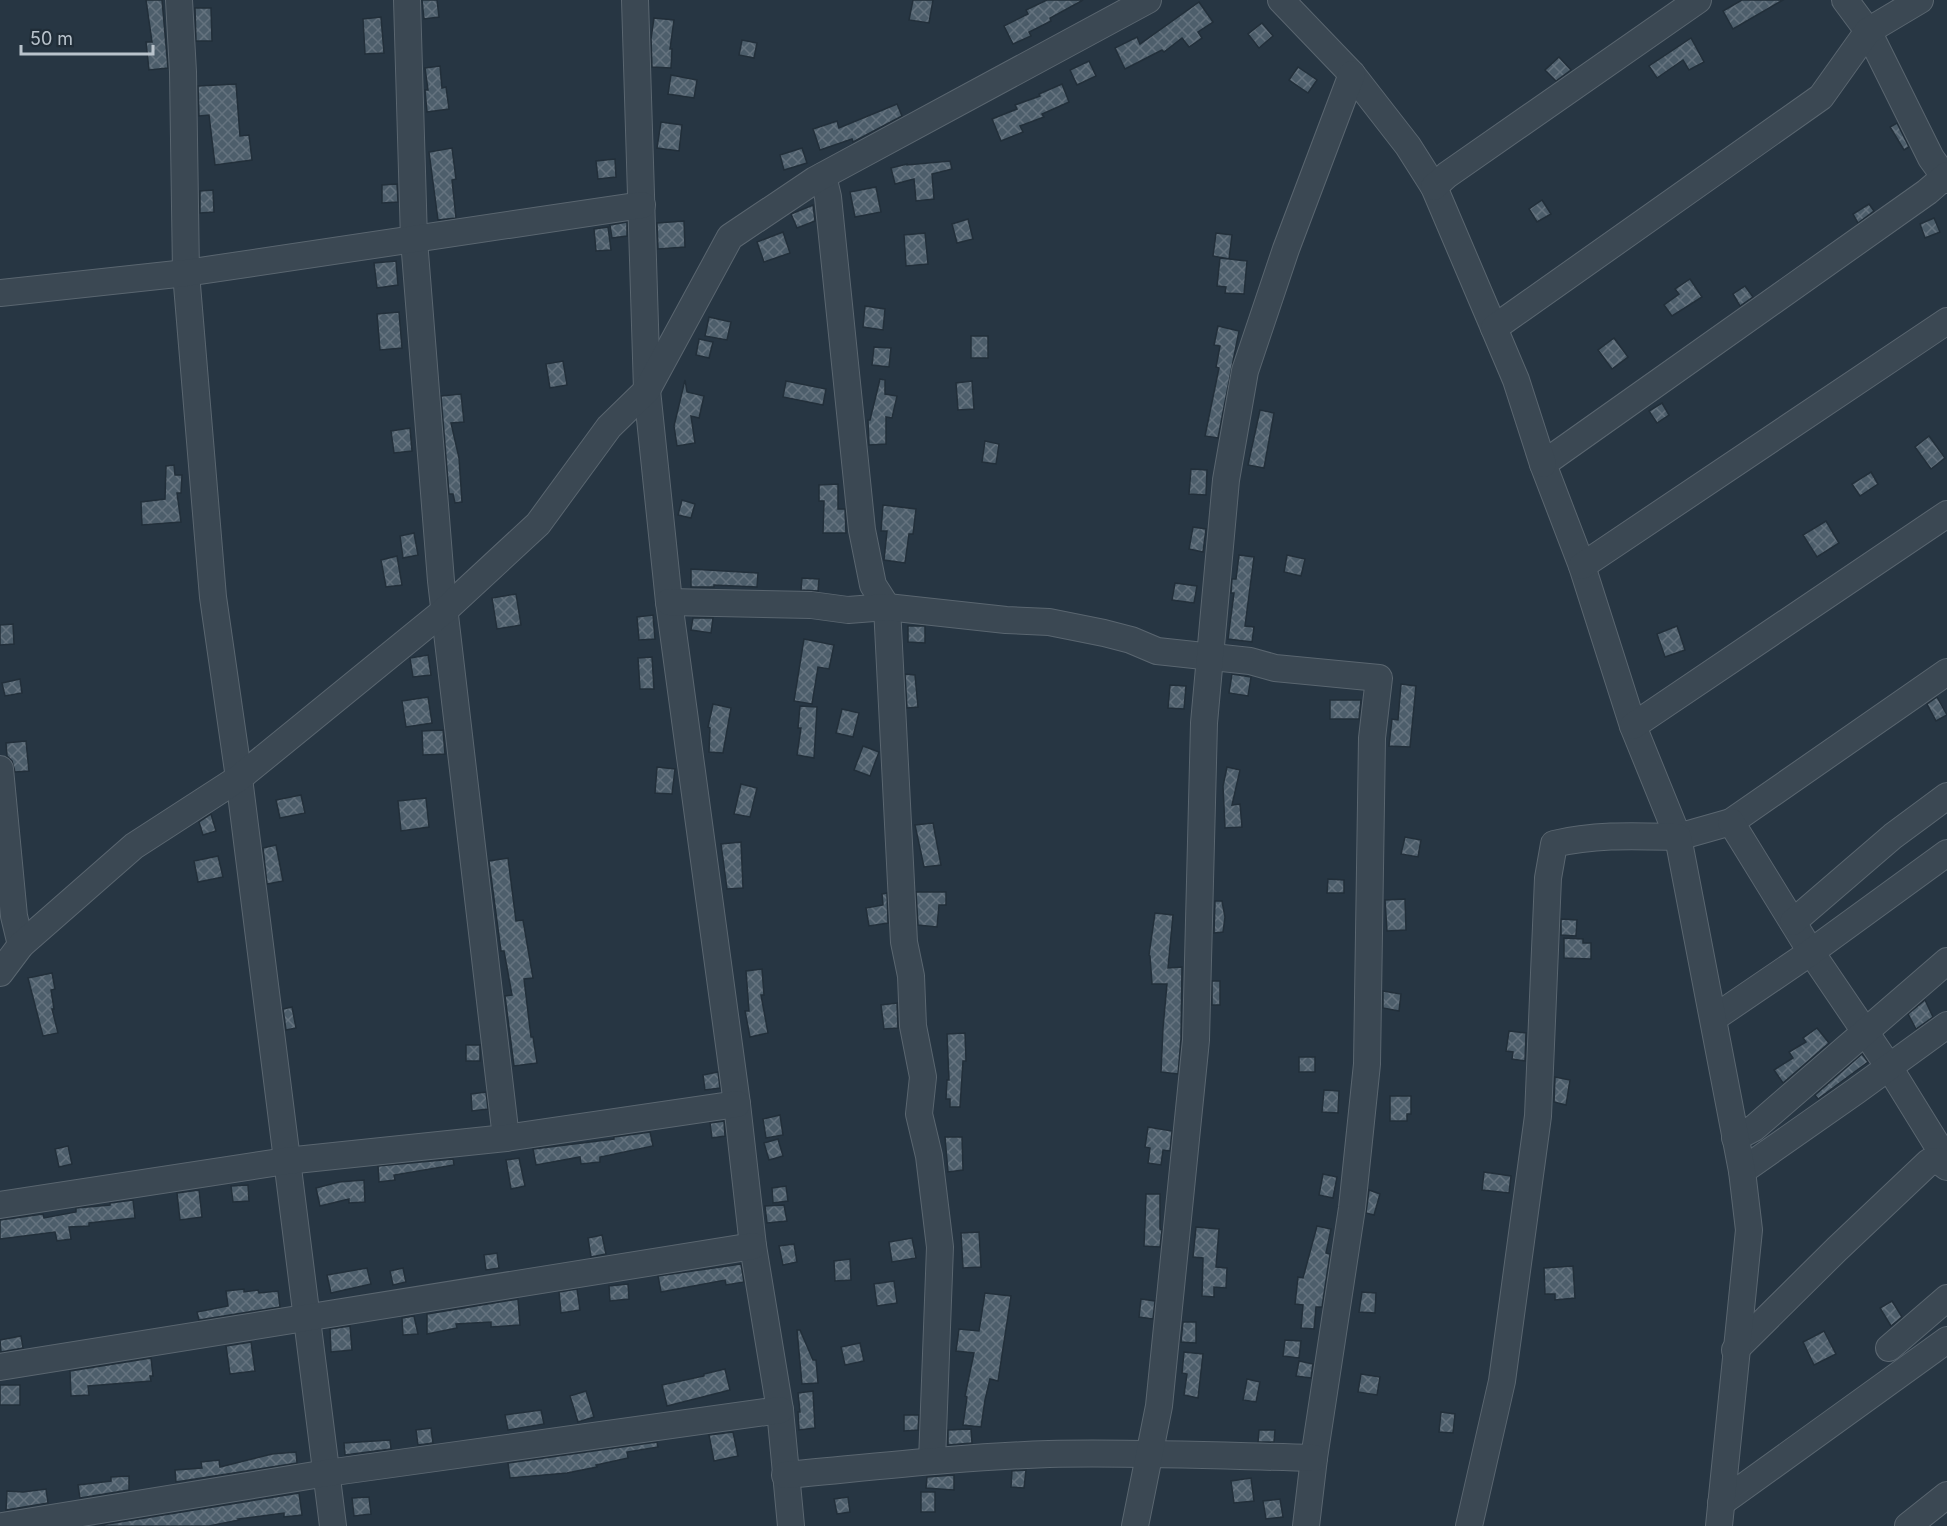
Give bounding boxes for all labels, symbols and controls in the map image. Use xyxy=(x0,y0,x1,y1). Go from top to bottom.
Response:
scale bar xyxy=(21,18,153,56)
text: 50 m xyxy=(30,28,73,49)

